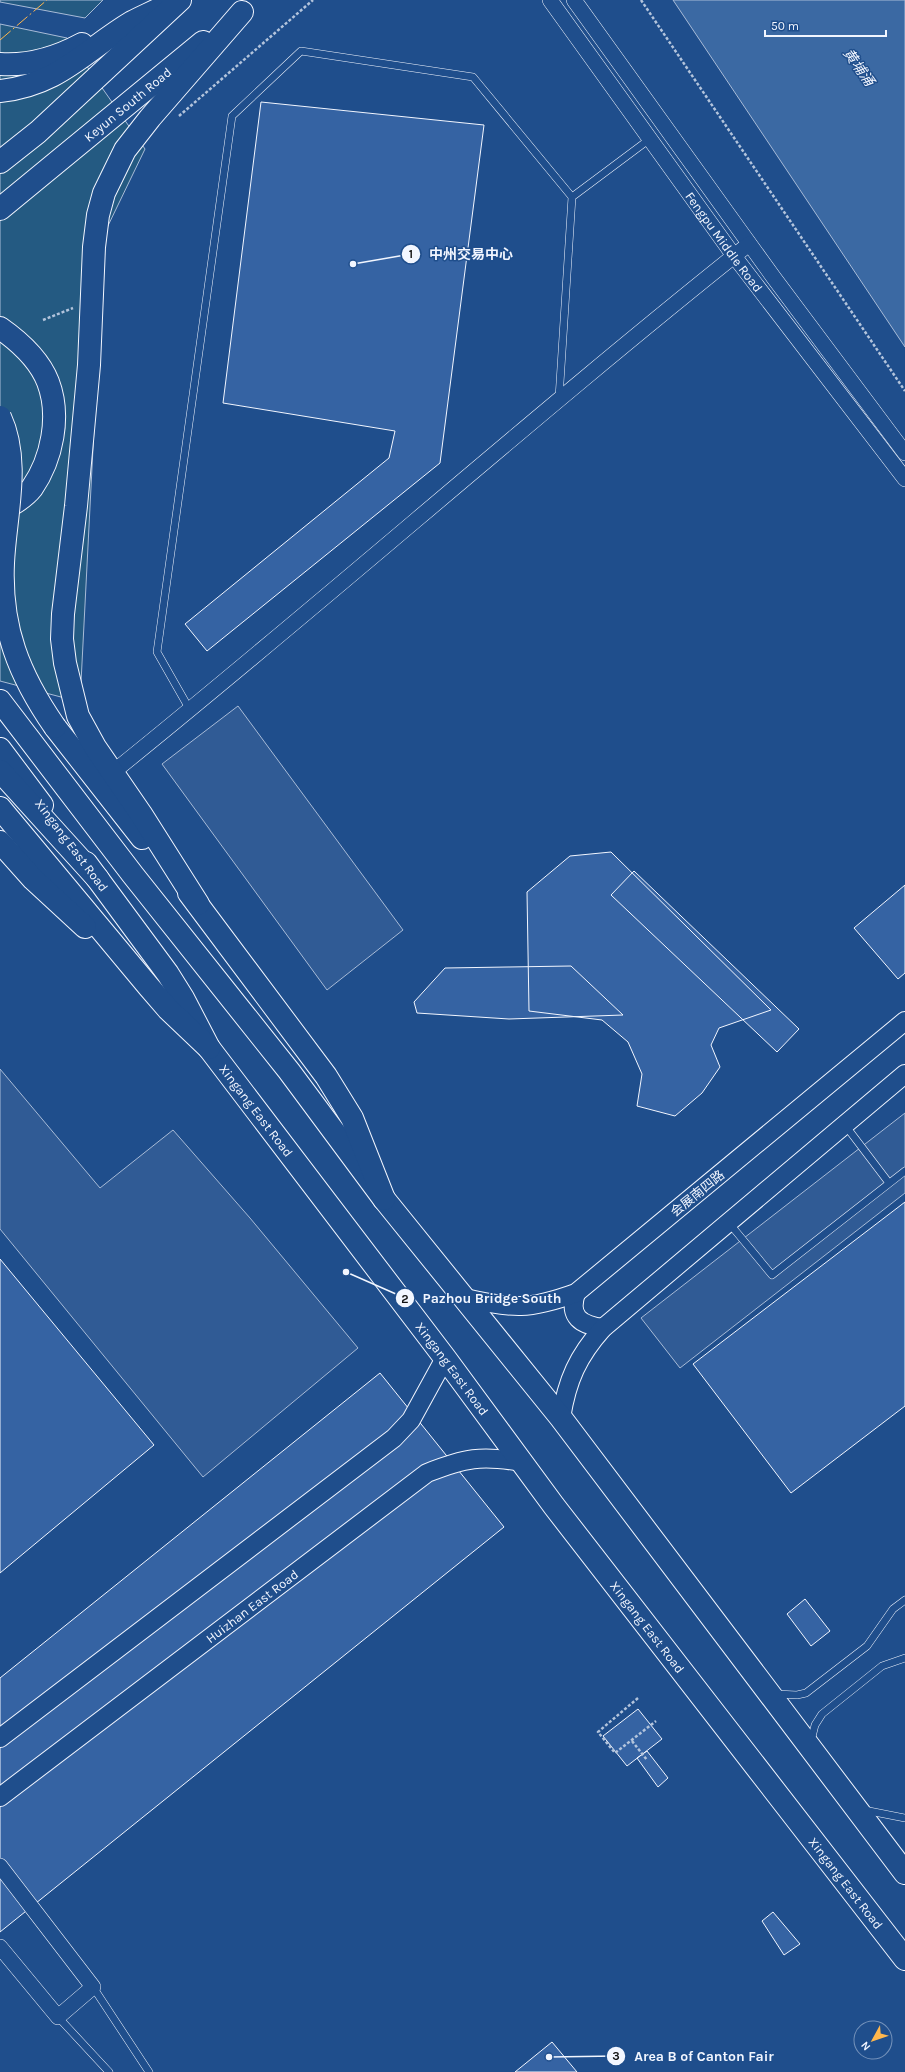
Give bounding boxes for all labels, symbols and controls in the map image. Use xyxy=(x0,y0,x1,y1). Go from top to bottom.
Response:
scale bar xyxy=(765,12,886,38)
text: 50 m xyxy=(771,19,799,33)
water label: 黄埔涌 xyxy=(840,45,879,91)
street label: Keyun South Road xyxy=(81,64,174,145)
street label: Fengpu Middle Road xyxy=(682,189,766,295)
callout: 中州交易中心 xyxy=(401,241,521,267)
text: 中州交易中心 xyxy=(429,246,513,263)
text: 1 xyxy=(409,247,413,261)
street label: Xingang East Road xyxy=(32,796,111,895)
street label: Xingang East Road xyxy=(216,1061,296,1160)
street label: 会展南四路 xyxy=(667,1167,727,1220)
callout: Pazhou Bridge South xyxy=(395,1285,570,1311)
text: Pazhou Bridge South xyxy=(423,1290,561,1307)
text: 2 xyxy=(401,1292,409,1306)
street label: Xingang East Road xyxy=(412,1319,491,1418)
street label: Huizhan East Road xyxy=(203,1567,301,1646)
street label: Xingang East Road xyxy=(607,1578,688,1676)
street label: Xingang East Road xyxy=(805,1834,886,1932)
north arrow xyxy=(853,2020,893,2060)
text: N xyxy=(858,2039,873,2053)
callout: Area B of Canton Fair xyxy=(606,2043,781,2069)
text: Area B of Canton Fair xyxy=(634,2048,774,2065)
text: 3 xyxy=(612,2049,620,2063)

